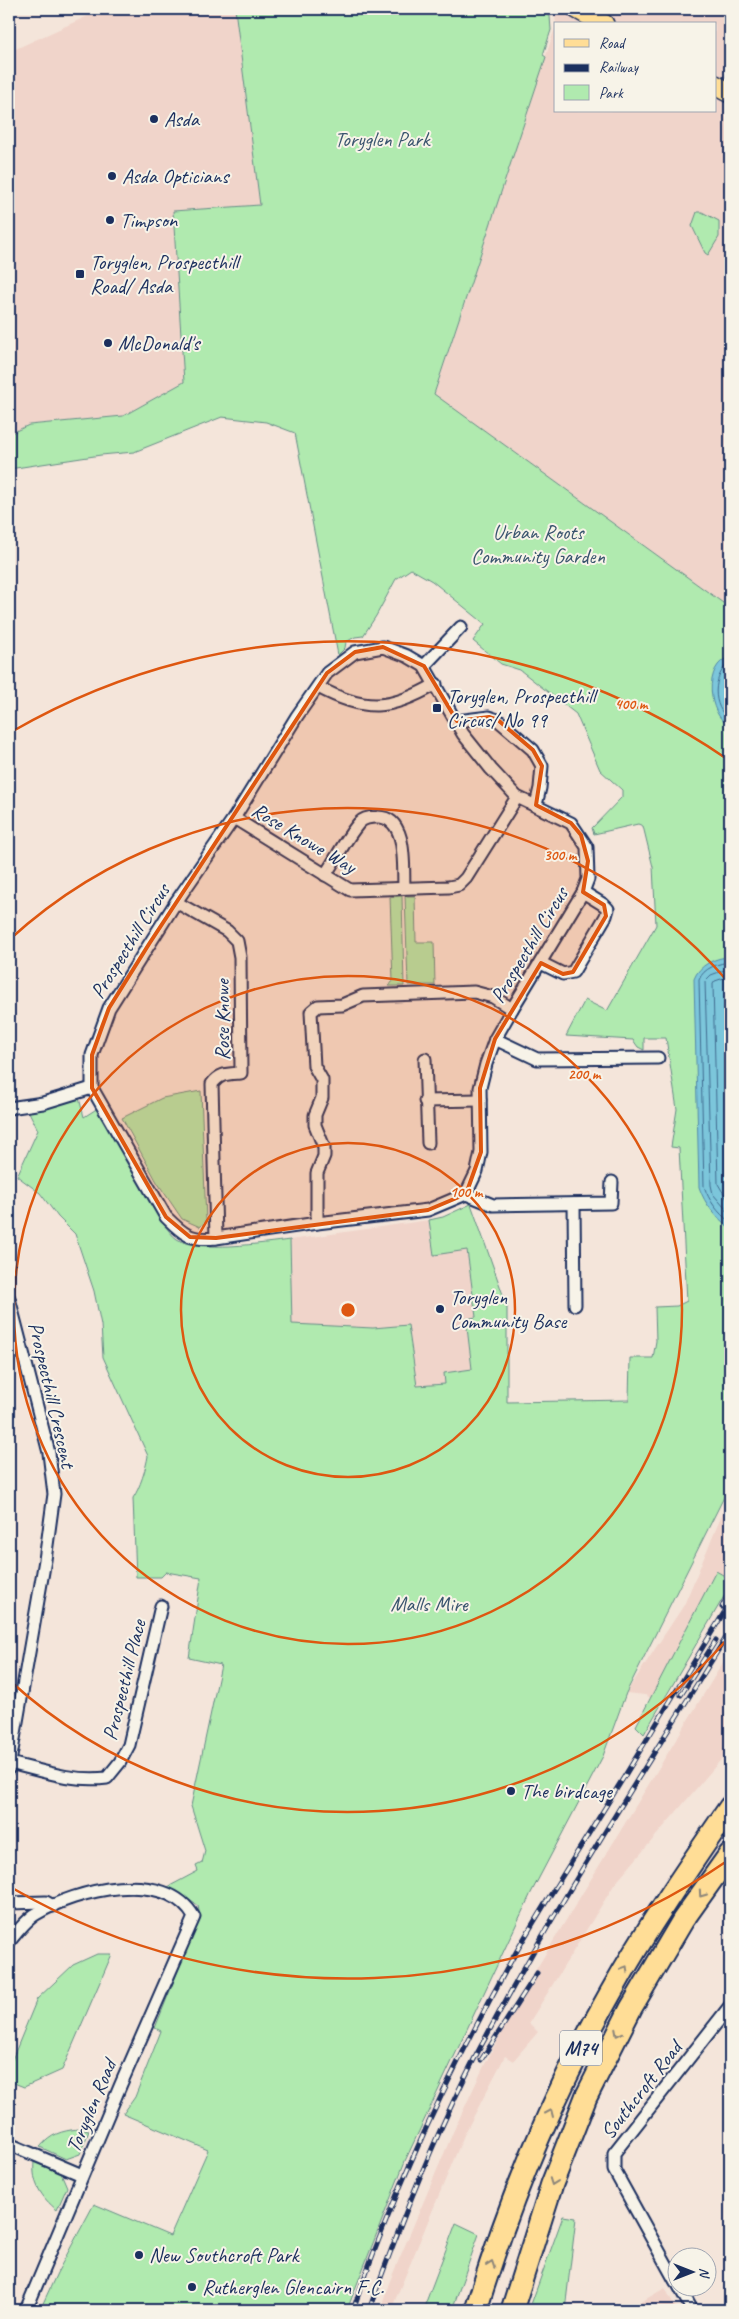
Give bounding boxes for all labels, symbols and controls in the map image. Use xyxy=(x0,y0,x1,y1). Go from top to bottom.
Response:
legend xyxy=(554,22,716,112)
text: Road xyxy=(599,34,626,53)
text: Railway xyxy=(599,58,640,77)
text: Park xyxy=(599,84,624,103)
place label: Asda xyxy=(164,106,201,132)
marker: Asda xyxy=(148,113,160,125)
park label: Toryglen Park xyxy=(335,126,432,152)
place label: Asda Opticians xyxy=(122,163,230,189)
marker: Asda Opticians xyxy=(106,170,118,182)
place label: Timpson xyxy=(120,207,178,233)
marker: Timpson xyxy=(104,214,116,226)
place label: Toryglen, Prospecthill Road/ Asda xyxy=(90,249,241,299)
marker: Toryglen, Prospecthill Road/ Asda xyxy=(74,268,86,280)
place label: McDonald's xyxy=(118,330,201,356)
marker: McDonald's xyxy=(102,337,114,349)
park label: Urban Roots Community Garden xyxy=(471,519,605,569)
place label: Toryglen, Prospecthill Circus/ No 99 xyxy=(447,683,598,733)
text: 400 m xyxy=(615,695,649,714)
marker: Toryglen, Prospecthill Circus/ No 99 xyxy=(431,702,443,714)
street label: Rose Knowe Way xyxy=(247,797,362,880)
text: 300 m xyxy=(544,846,578,865)
street label: Prospecthill Circus xyxy=(84,877,177,1003)
street label: Prospecthill Circus xyxy=(484,881,575,1008)
street label: Rose Knowe xyxy=(209,977,235,1061)
text: 200 m xyxy=(568,1065,602,1084)
text: 100 m xyxy=(450,1183,484,1202)
place label: Toryglen Community Base xyxy=(450,1284,568,1334)
centre of rings xyxy=(339,1301,357,1319)
marker: Toryglen Community Base xyxy=(434,1303,446,1315)
street label: Prospecthill Crescent xyxy=(23,1320,82,1472)
park label: Malls Mire xyxy=(390,1591,469,1617)
street label: Prospecthill Place xyxy=(96,1616,152,1743)
place label: The birdcage xyxy=(521,1778,614,1804)
marker: The birdcage xyxy=(505,1785,517,1797)
one-way arrow xyxy=(699,1888,708,1898)
one-way arrow xyxy=(619,1965,629,1974)
one-way arrow xyxy=(614,2028,624,2037)
road number: M74 xyxy=(560,2030,602,2066)
street label: Southcroft Road xyxy=(595,2033,690,2144)
street label: Toryglen Road xyxy=(60,2053,123,2156)
one-way arrow xyxy=(544,2109,555,2118)
one-way arrow xyxy=(549,2177,559,2185)
place label: New Southcroft Park xyxy=(149,2242,301,2268)
north arrow xyxy=(666,2246,716,2296)
marker: New Southcroft Park xyxy=(133,2249,145,2261)
one-way arrow xyxy=(485,2260,495,2268)
text: N xyxy=(696,2268,713,2279)
place label: Rutherglen Glencairn F.C. xyxy=(202,2274,385,2300)
marker: Rutherglen Glencairn F.C. xyxy=(186,2281,198,2293)

